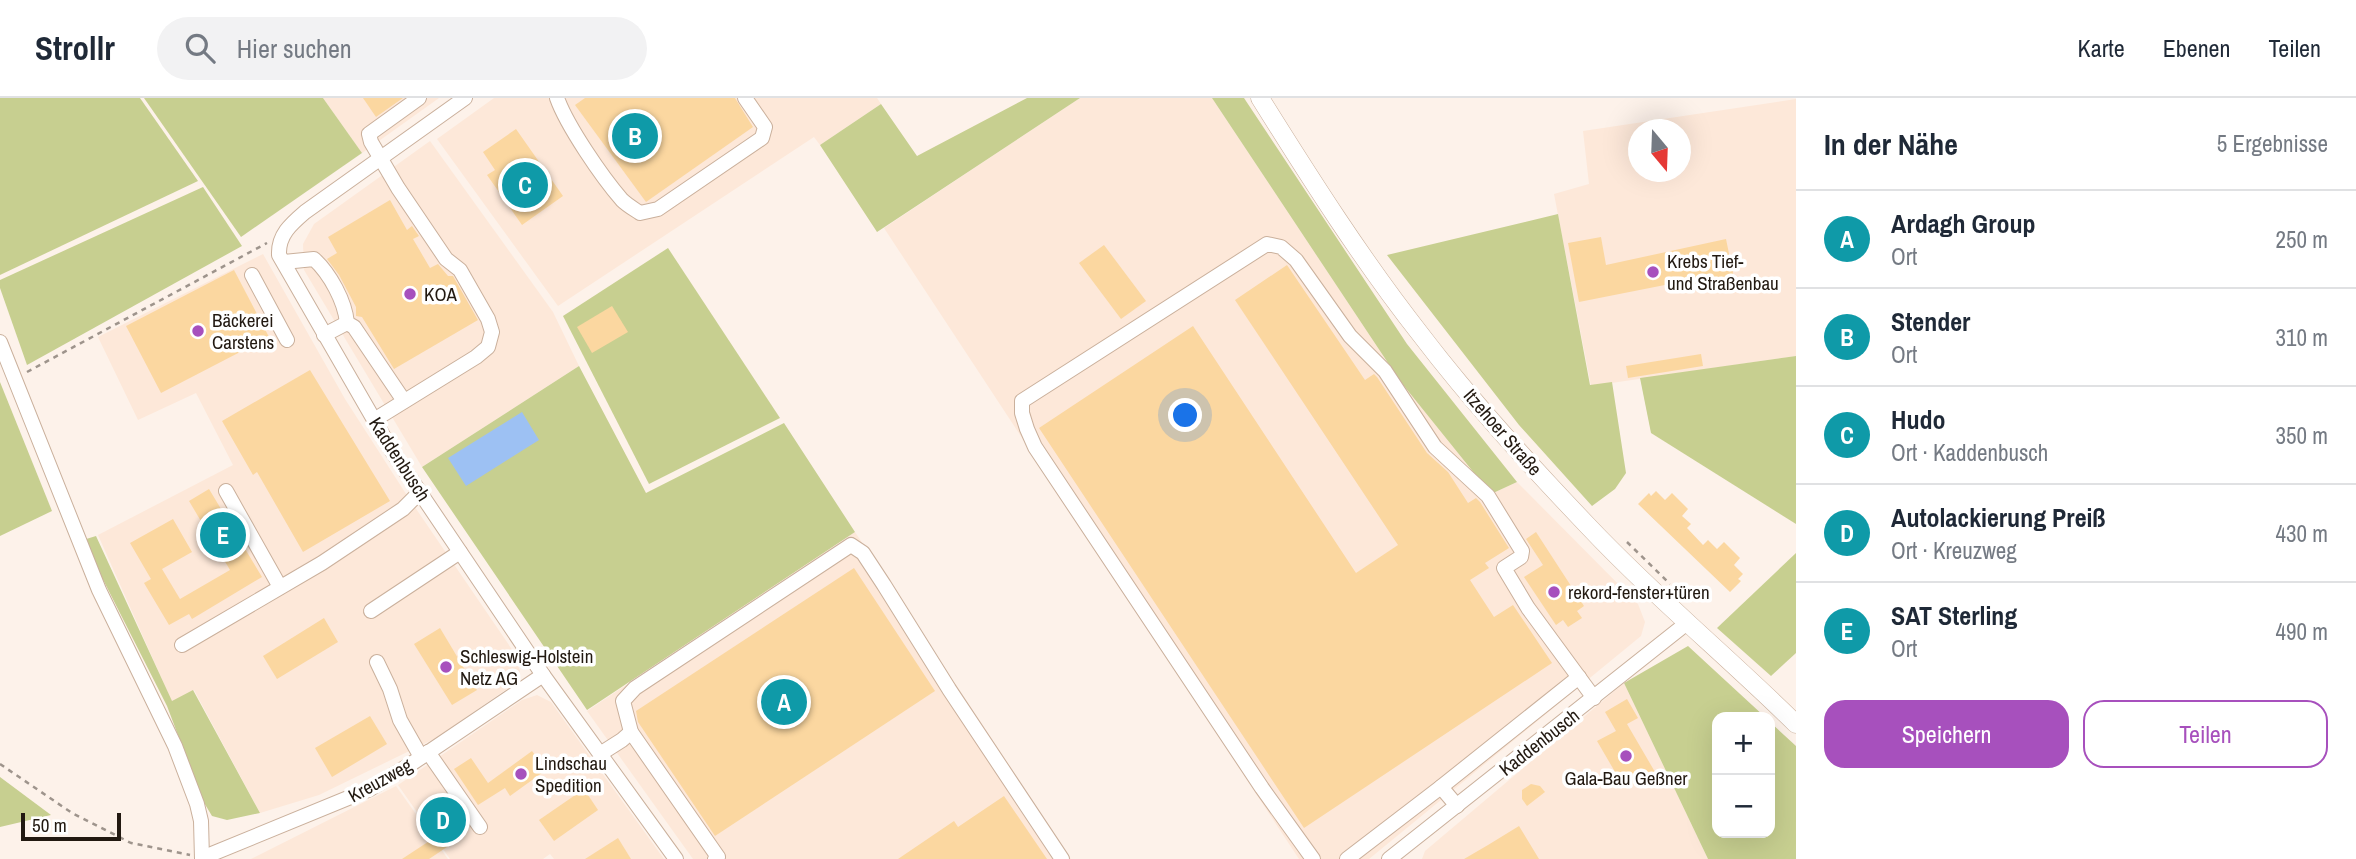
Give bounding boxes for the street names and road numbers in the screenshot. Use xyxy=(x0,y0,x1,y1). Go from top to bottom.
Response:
street label: Itzehoer Straße xyxy=(1458,383,1548,481)
street label: Kaddenbusch xyxy=(363,412,437,506)
street label: Kaddenbusch xyxy=(1493,702,1585,782)
street label: Kreuzweg xyxy=(343,752,417,808)

